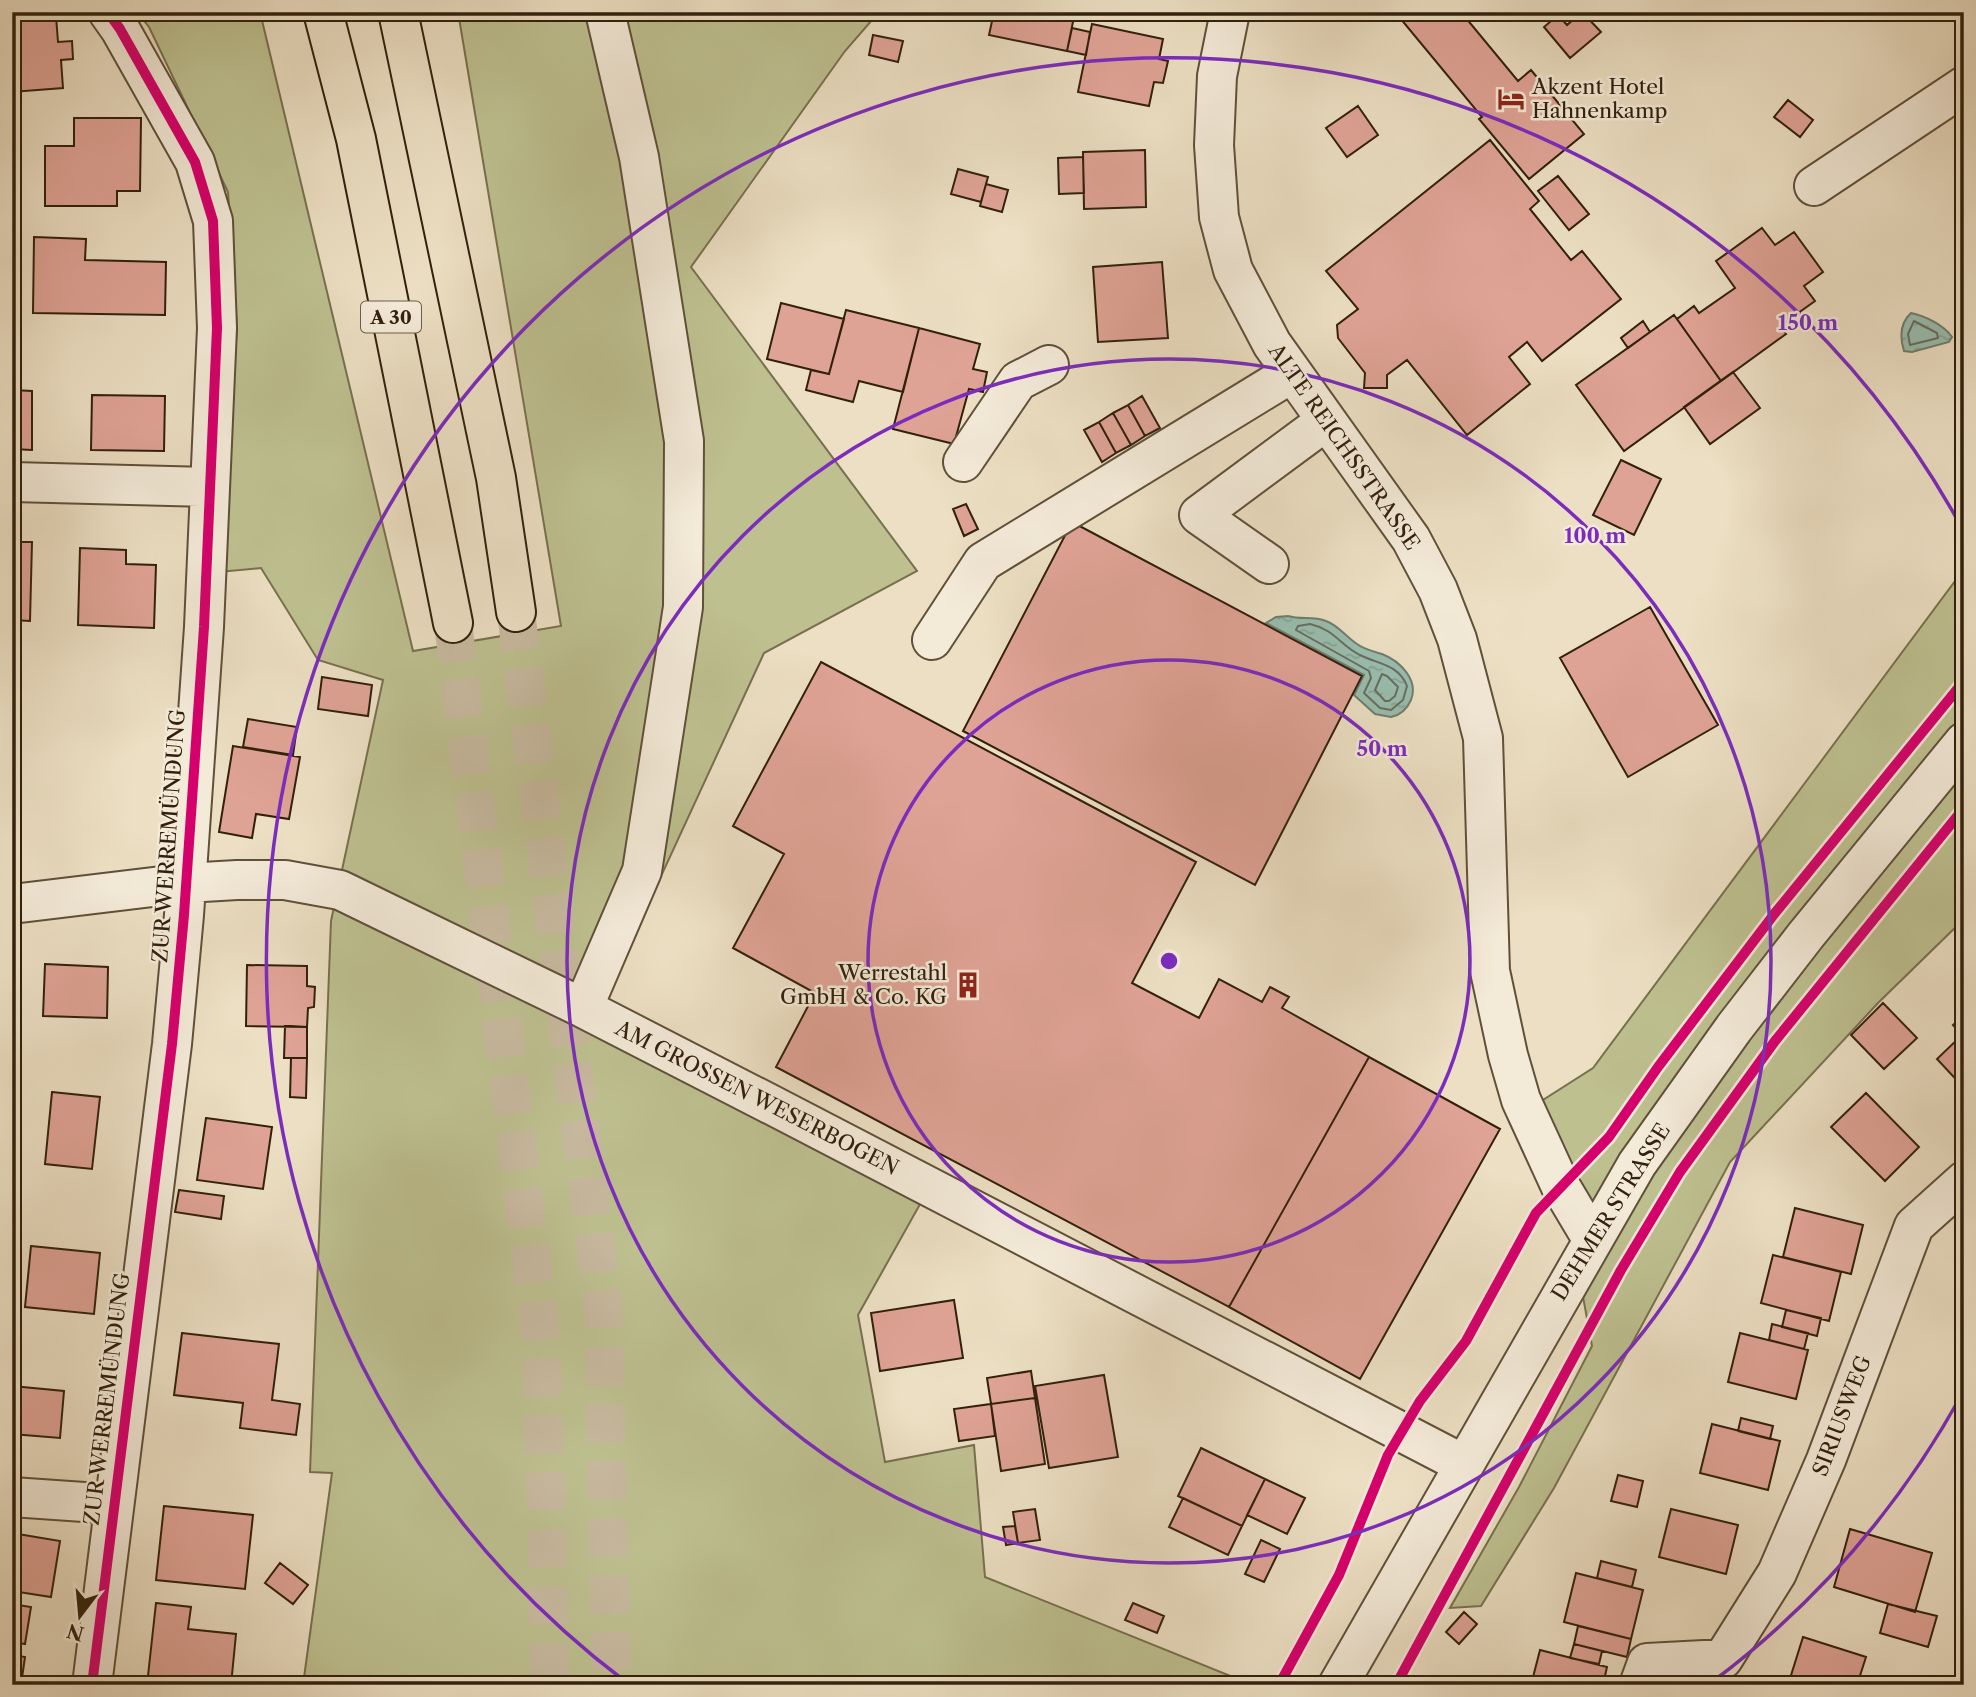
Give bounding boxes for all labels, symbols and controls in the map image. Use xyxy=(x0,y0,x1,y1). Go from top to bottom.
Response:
place label: Akzent Hotel Hahnenkamp xyxy=(1531,74,1667,123)
hotel icon: Akzent Hotel Hahnenkamp xyxy=(1496,84,1526,114)
road number: A 30 xyxy=(361,302,421,332)
text: 150 m xyxy=(1778,310,1838,335)
street label: ALTE REICHSSTRASSE xyxy=(1263,338,1425,555)
text: 100 m xyxy=(1564,523,1626,548)
street label: ZUR WERREMÜNDUNG xyxy=(147,708,190,964)
text: 50 m xyxy=(1356,736,1408,761)
centre of rings xyxy=(1157,949,1181,973)
place label: Werrestahl GmbH & Co. KG xyxy=(780,960,947,1009)
building icon: Werrestahl GmbH & Co. KG xyxy=(953,970,983,1000)
street label: AM GROSSEN WESERBOGEN xyxy=(611,1015,903,1180)
street label: DEHMER STRASSE xyxy=(1546,1119,1675,1305)
street label: ZUR WERREMÜNDUNG xyxy=(79,1271,134,1527)
street label: SIRIUSWEG xyxy=(1807,1352,1876,1479)
north arrow xyxy=(46,1582,116,1652)
text: N xyxy=(64,1619,87,1645)

